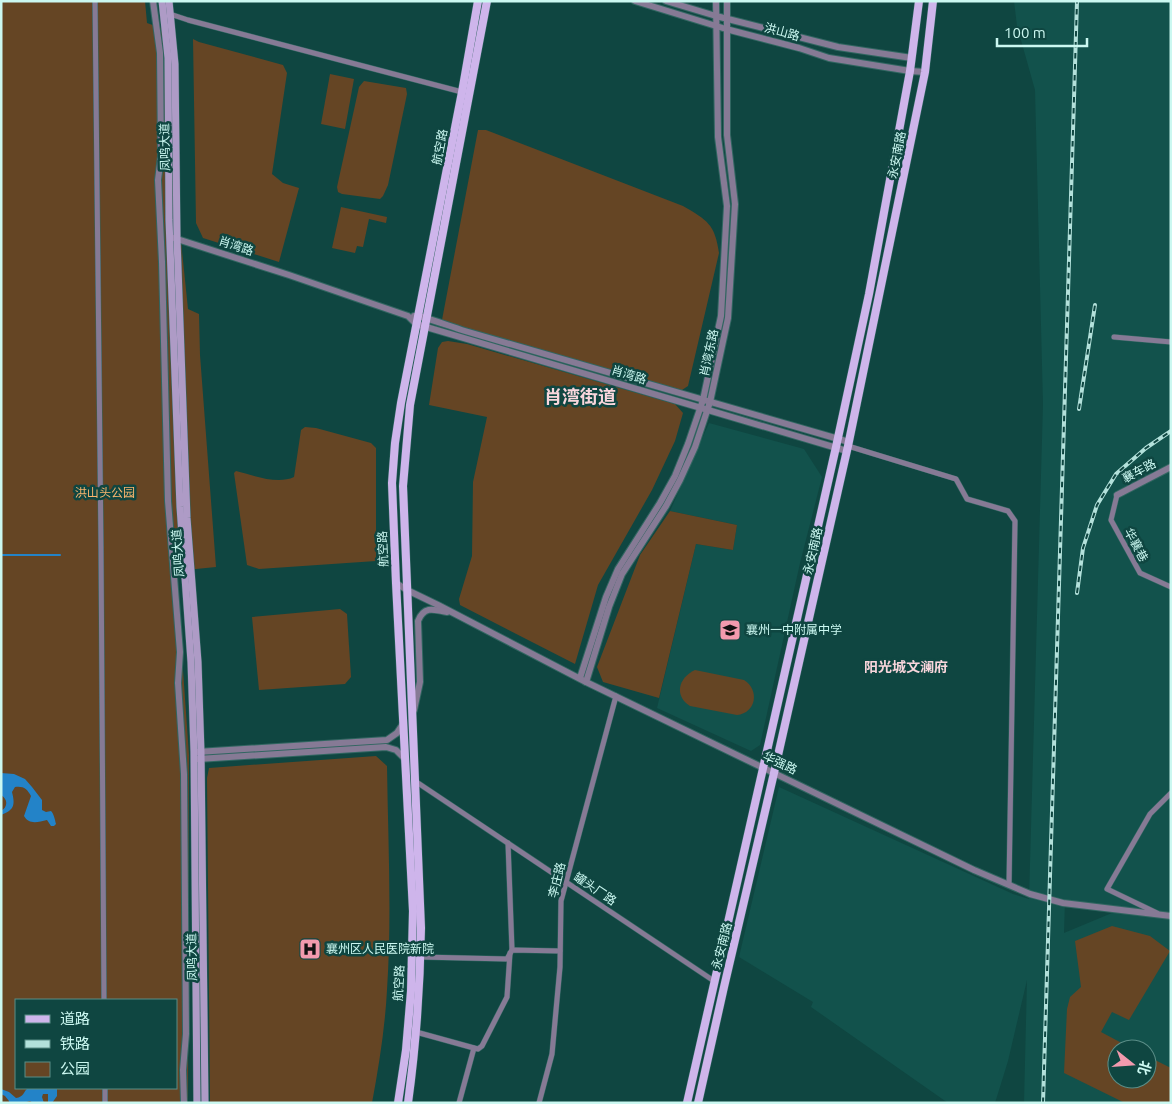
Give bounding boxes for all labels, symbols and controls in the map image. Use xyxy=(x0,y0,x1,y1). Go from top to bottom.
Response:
scale bar xyxy=(997,15,1087,47)
street label: 洪山路 xyxy=(763,21,801,42)
text: 100 m xyxy=(1004,24,1046,41)
street label: 凤鸣大道 xyxy=(158,123,171,171)
street label: 航空路 xyxy=(430,128,449,166)
street label: 永安南路 xyxy=(886,130,907,180)
street label: 肖湾路 xyxy=(217,234,255,257)
street label: 肖湾东路 xyxy=(697,328,720,378)
street label: 肖湾路 xyxy=(610,363,648,386)
district label: 肖湾街道 xyxy=(544,386,616,406)
street label: 襄车路 xyxy=(1120,456,1158,485)
park label: 洪山头公园 xyxy=(75,486,135,499)
street label: 永安南路 xyxy=(801,526,824,576)
street label: 华襄巷 xyxy=(1122,526,1151,564)
street label: 凤鸣大道 xyxy=(169,529,186,577)
street label: 航空路 xyxy=(375,531,390,567)
school or university icon: 襄州一中附属中学 xyxy=(718,618,742,642)
place label: 襄州一中附属中学 xyxy=(746,623,842,636)
district label: 阳光城文澜府 xyxy=(864,659,948,675)
street label: 华强路 xyxy=(761,749,799,776)
street label: 李庄路 xyxy=(546,861,567,899)
street label: 罐头厂路 xyxy=(572,870,619,907)
street label: 永安南路 xyxy=(709,921,734,971)
street label: 凤鸣大道 xyxy=(185,933,198,981)
hospital icon: 襄州区人民医院新院 xyxy=(298,937,322,961)
place label: 襄州区人民医院新院 xyxy=(326,942,434,955)
street label: 航空路 xyxy=(391,965,406,1001)
legend xyxy=(15,999,178,1089)
text: 道路 xyxy=(60,1010,90,1027)
text: 铁路 xyxy=(60,1035,90,1052)
north arrow xyxy=(1107,1039,1157,1089)
text: 北 xyxy=(1135,1059,1154,1077)
text: 公园 xyxy=(60,1060,90,1077)

